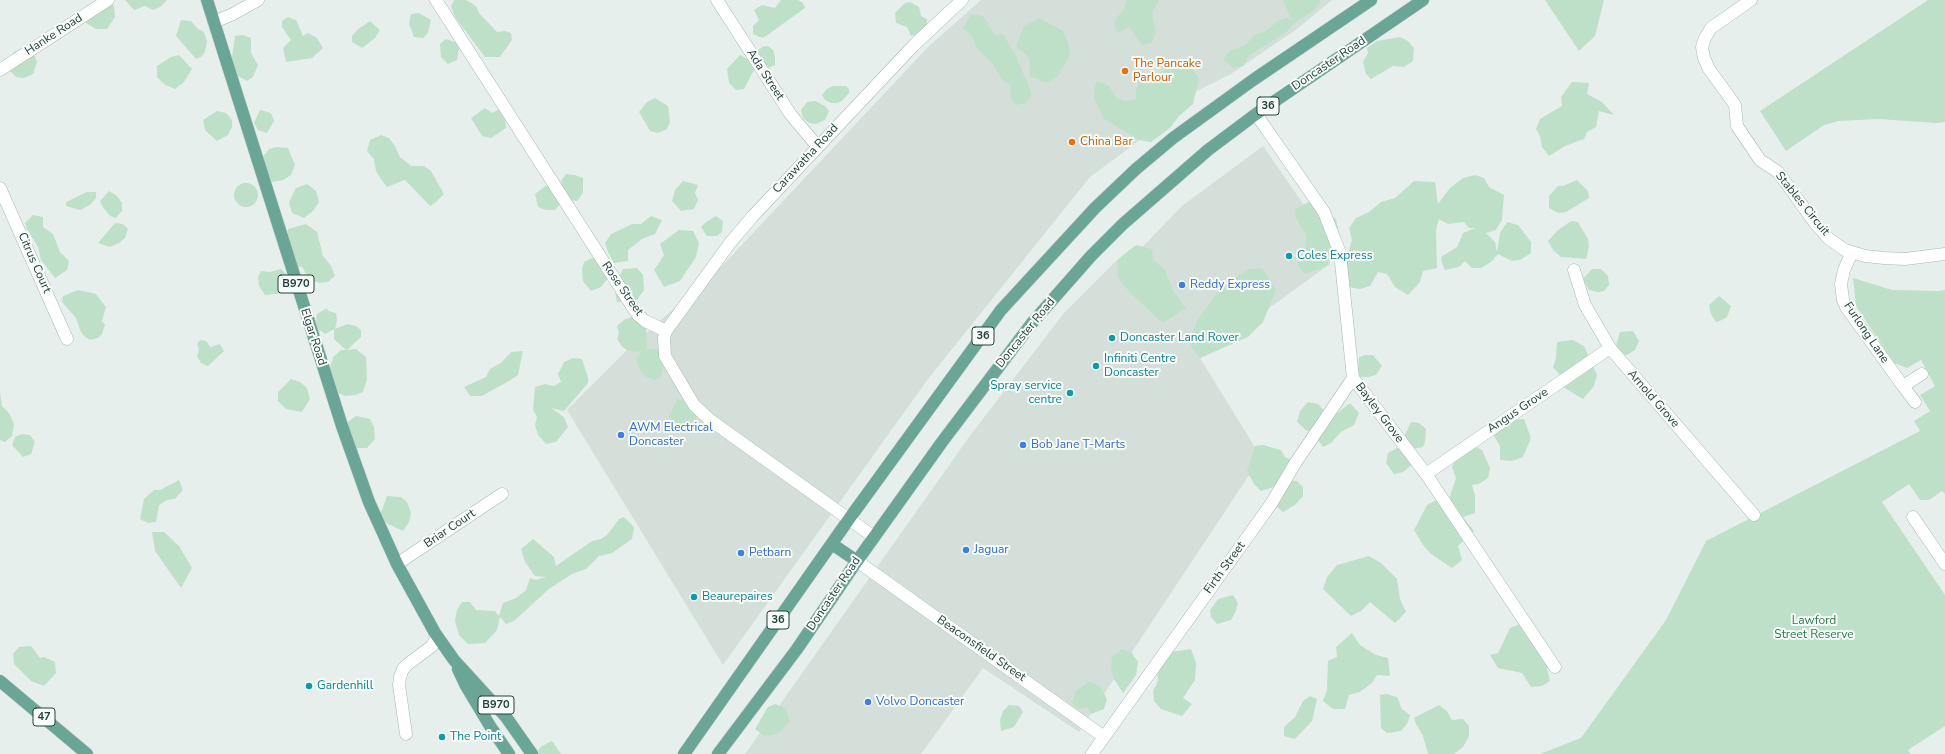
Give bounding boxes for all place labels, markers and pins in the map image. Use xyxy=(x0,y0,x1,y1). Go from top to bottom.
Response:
place label: The Pancake Parlour xyxy=(1133,57,1201,85)
marker: The Pancake Parlour xyxy=(1120,66,1130,76)
place label: China Bar xyxy=(1080,135,1133,149)
marker: China Bar xyxy=(1067,137,1077,147)
place label: Coles Express xyxy=(1297,249,1372,263)
marker: Coles Express xyxy=(1284,251,1294,261)
place label: Reddy Express xyxy=(1190,278,1270,292)
marker: Reddy Express xyxy=(1177,280,1187,290)
place label: Doncaster Land Rover xyxy=(1120,331,1239,345)
marker: Doncaster Land Rover xyxy=(1107,333,1117,343)
place label: Infiniti Centre Doncaster xyxy=(1104,352,1176,380)
marker: Infiniti Centre Doncaster xyxy=(1091,361,1101,371)
place label: Spray service centre xyxy=(990,379,1062,407)
marker: Spray service centre xyxy=(1065,388,1075,398)
place label: AWM Electrical Doncaster xyxy=(629,421,713,449)
marker: AWM Electrical Doncaster xyxy=(616,430,626,440)
place label: Bob Jane T-Marts xyxy=(1031,438,1125,452)
marker: Bob Jane T-Marts xyxy=(1018,440,1028,450)
place label: Jaguar xyxy=(974,543,1009,557)
marker: Jaguar xyxy=(961,545,971,555)
place label: Petbarn xyxy=(749,546,791,560)
marker: Petbarn xyxy=(736,548,746,558)
place label: Beaurepaires xyxy=(702,590,773,604)
marker: Beaurepaires xyxy=(689,592,699,602)
place label: Gardenhill xyxy=(317,679,373,693)
marker: Gardenhill xyxy=(304,681,314,691)
place label: Volvo Doncaster xyxy=(876,695,964,709)
marker: Volvo Doncaster xyxy=(863,697,873,707)
place label: The Point xyxy=(450,730,501,744)
marker: The Point xyxy=(437,732,447,742)

